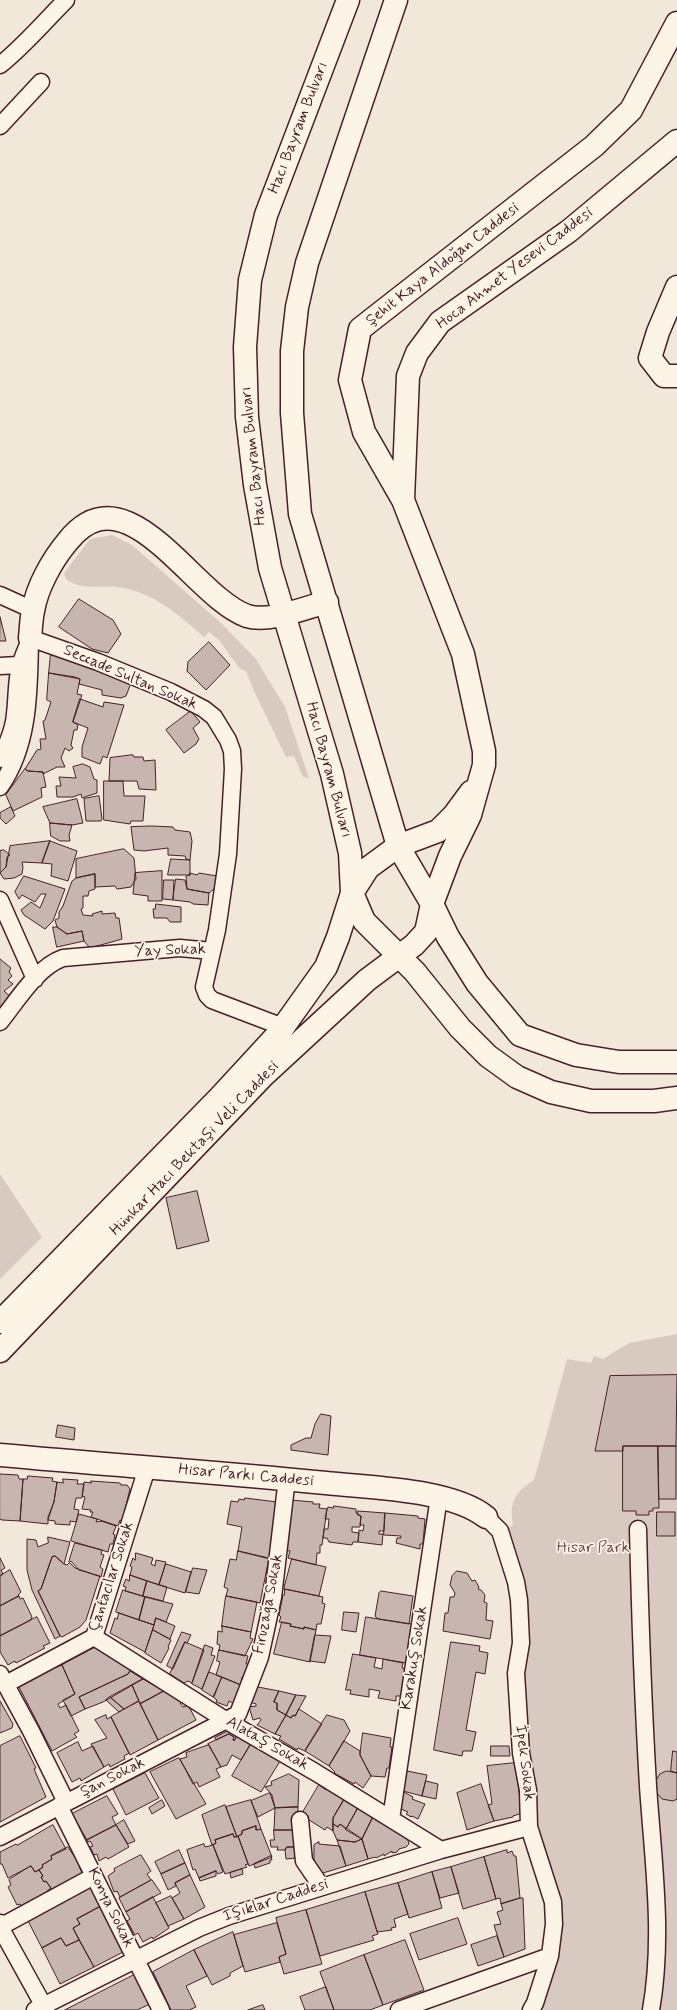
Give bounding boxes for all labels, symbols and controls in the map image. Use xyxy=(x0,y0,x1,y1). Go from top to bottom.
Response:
street label: Hacı Bayram Bulvarı xyxy=(265,59,333,197)
street label: Şehit Kaya Aldoğan Caddesi xyxy=(362,199,524,331)
street label: Hoca Ahmet Yesevi Caddesi xyxy=(433,204,597,334)
street label: Hacı Bayram Bulvarı xyxy=(237,385,271,527)
street label: Seccade Sultan Sokak xyxy=(60,641,200,715)
street label: Hacı Bayram Bulvarı xyxy=(301,700,355,840)
street label: Yay Sokak xyxy=(134,940,206,962)
street label: Hünkar Hacı Bektaşi Veli Caddesi xyxy=(106,1058,284,1240)
street label: Hisar Parkı Caddesi xyxy=(178,1461,314,1491)
street label: Çantacılar Sokak xyxy=(85,1520,139,1634)
park label: Hisar Park xyxy=(557,1539,629,1559)
street label: Firuzağa Sokak xyxy=(250,1552,288,1656)
street label: Karakuş Sokak xyxy=(397,1605,433,1711)
street label: Alataş Sokak xyxy=(222,1713,312,1775)
street label: İpek Sokak xyxy=(510,1724,538,1802)
street label: Şan Sokak xyxy=(77,1754,149,1802)
street label: Konya Sokak xyxy=(82,1865,138,1951)
street label: Işıklar Caddesi xyxy=(221,1875,331,1927)

